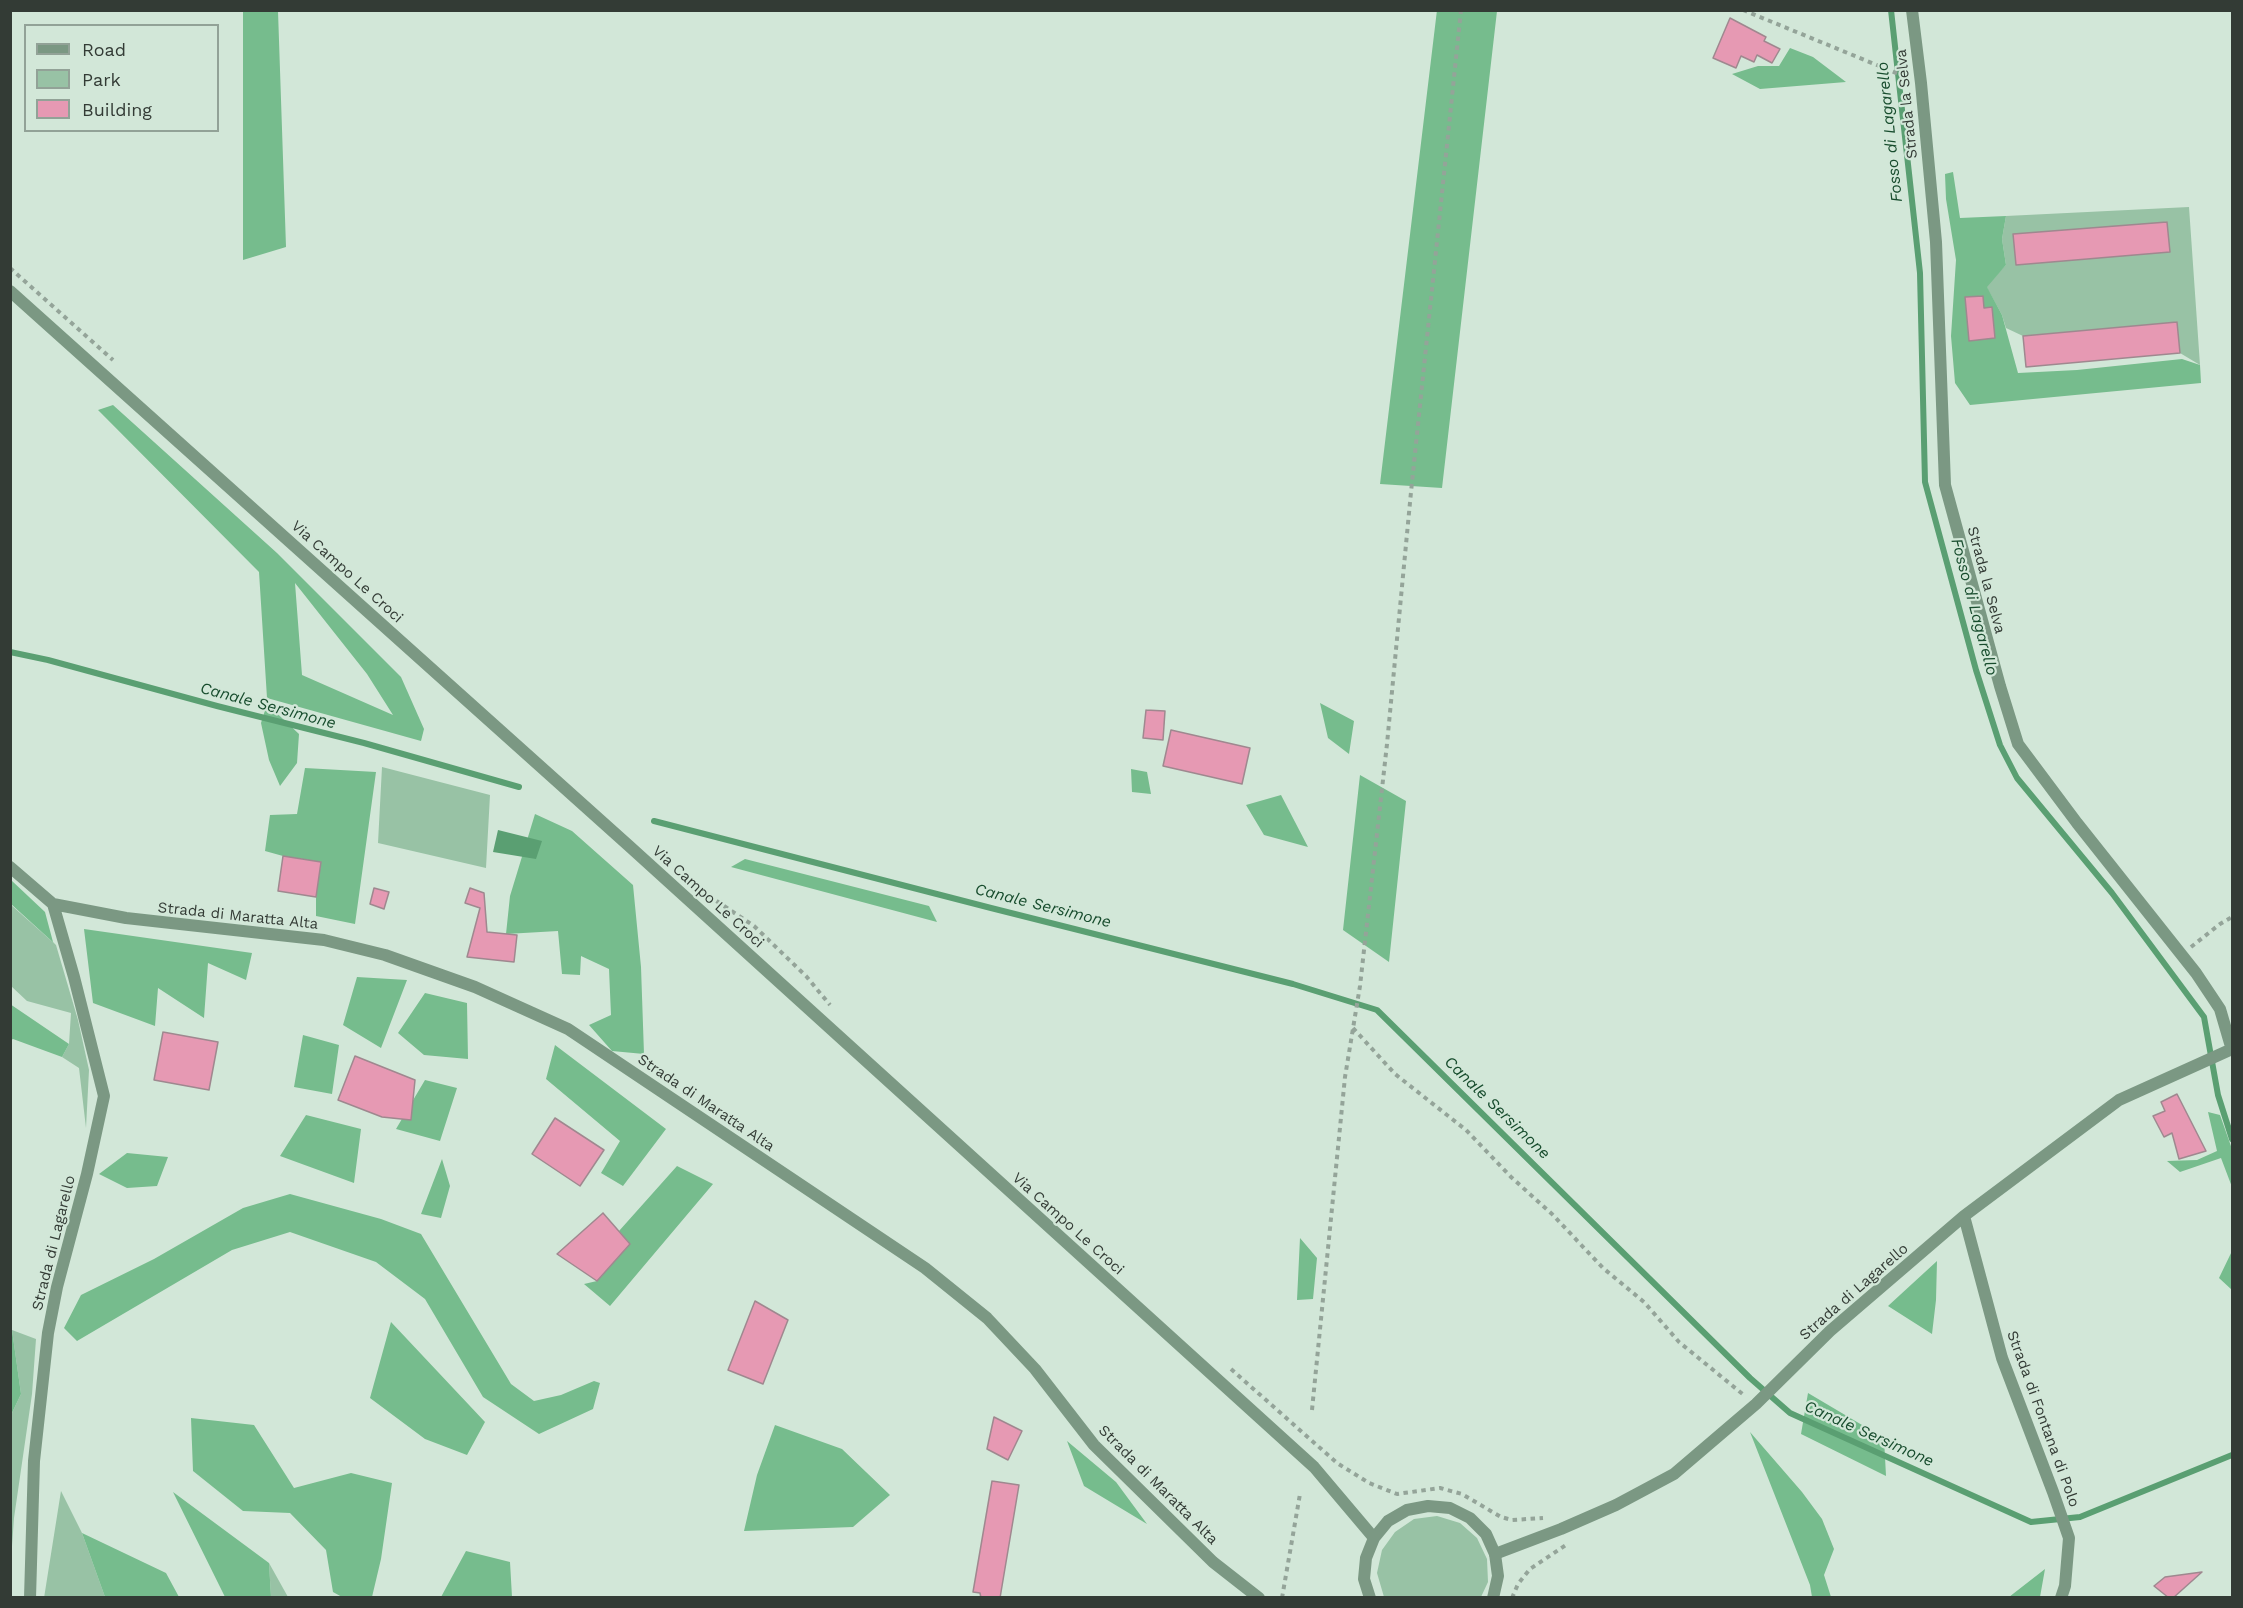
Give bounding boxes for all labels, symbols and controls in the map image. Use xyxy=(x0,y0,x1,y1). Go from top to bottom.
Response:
legend xyxy=(24,24,219,132)
text: Road xyxy=(82,39,126,60)
street label: Strada la Selva xyxy=(1892,48,1922,160)
water label: Fosso di Lagarello xyxy=(1873,61,1907,203)
text: Park xyxy=(82,69,121,90)
text: Building xyxy=(82,99,152,120)
street label: Via Campo Le Croci xyxy=(287,517,407,627)
street label: Strada la Selva xyxy=(1963,524,2009,636)
water label: Fosso di Lagarello xyxy=(1946,536,2002,678)
water label: Canale Sersimone xyxy=(198,679,338,733)
street label: Via Campo Le Croci xyxy=(648,842,768,952)
water label: Canale Sersimone xyxy=(973,880,1113,932)
street label: Strada di Maratta Alta xyxy=(157,899,319,933)
street label: Strada di Maratta Alta xyxy=(634,1050,778,1156)
water label: Canale Sersimone xyxy=(1440,1053,1554,1163)
street label: Via Campo Le Croci xyxy=(1008,1169,1128,1279)
street label: Strada di Lagarello xyxy=(29,1174,79,1312)
street label: Strada di Lagarello xyxy=(1796,1240,1912,1344)
street label: Strada di Fontana di Polo xyxy=(2003,1328,2083,1510)
water label: Canale Sersimone xyxy=(1801,1397,1937,1471)
street label: Strada di Maratta Alta xyxy=(1095,1422,1221,1548)

